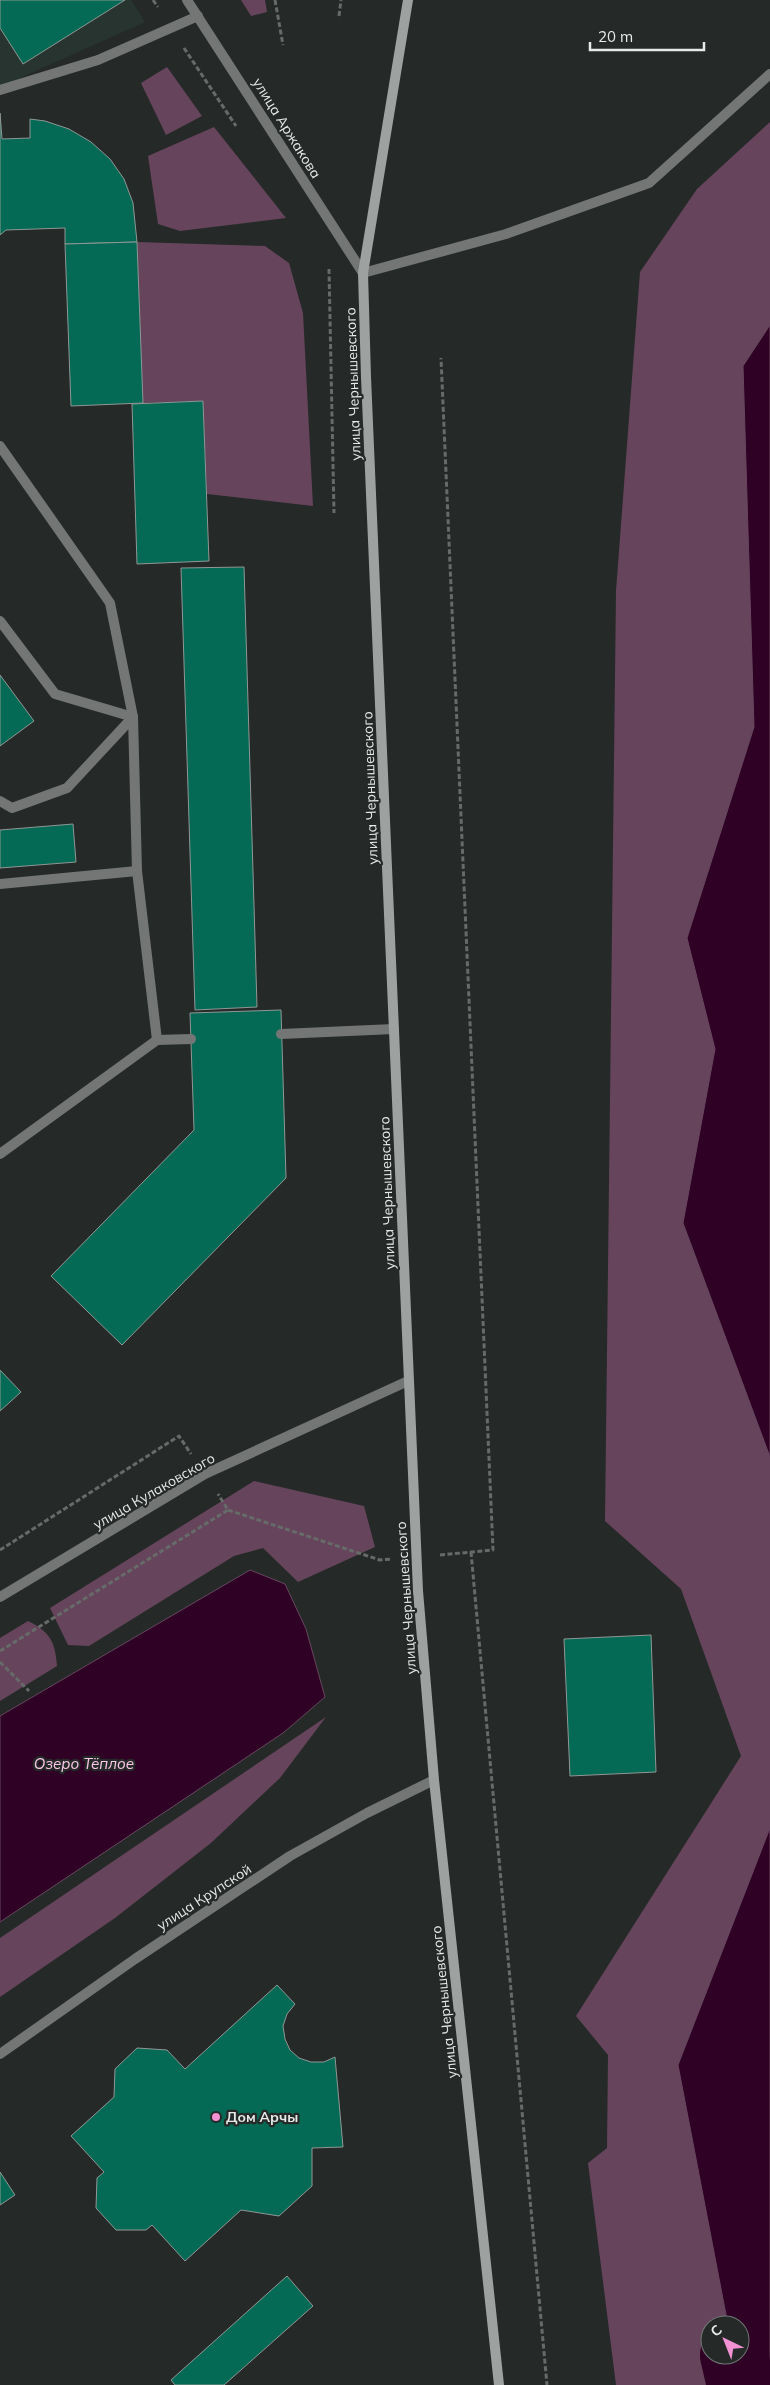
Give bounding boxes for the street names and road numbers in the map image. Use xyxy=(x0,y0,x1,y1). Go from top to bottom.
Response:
street label: улица Аржакова xyxy=(249,74,325,182)
street label: улица Чернышевского xyxy=(341,307,365,461)
street label: улица Чернышевского xyxy=(358,711,382,865)
street label: улица Чернышевского xyxy=(375,1116,399,1270)
street label: улица Кулаковского xyxy=(90,1449,218,1533)
street label: улица Чернышевского xyxy=(392,1521,420,1675)
street label: улица Крупской xyxy=(153,1860,255,1934)
street label: улица Чернышевского xyxy=(427,1925,461,2079)

